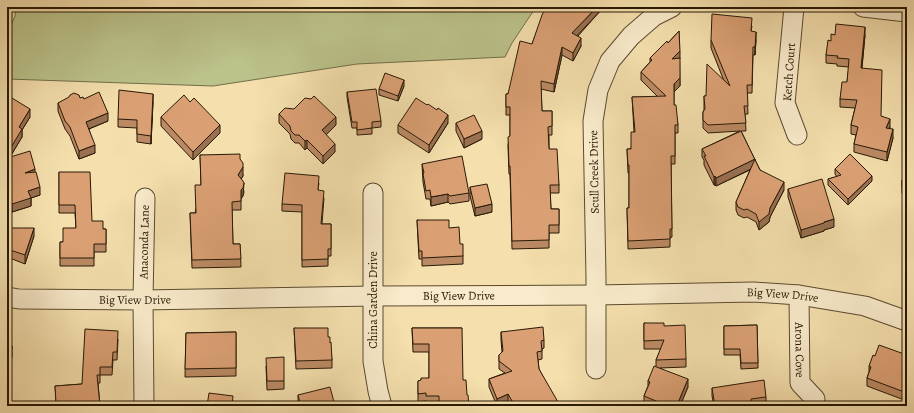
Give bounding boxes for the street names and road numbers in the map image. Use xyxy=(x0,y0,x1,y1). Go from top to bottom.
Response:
street label: Ketch Court xyxy=(779,42,799,102)
street label: Scull Creek Drive xyxy=(585,130,603,214)
street label: Anaconda Lane xyxy=(135,205,153,280)
street label: China Garden Drive xyxy=(365,251,381,349)
street label: Big View Drive xyxy=(746,284,820,306)
street label: Big View Drive xyxy=(423,287,495,304)
street label: Big View Drive xyxy=(99,292,171,308)
street label: Arona Cove xyxy=(791,321,808,378)

